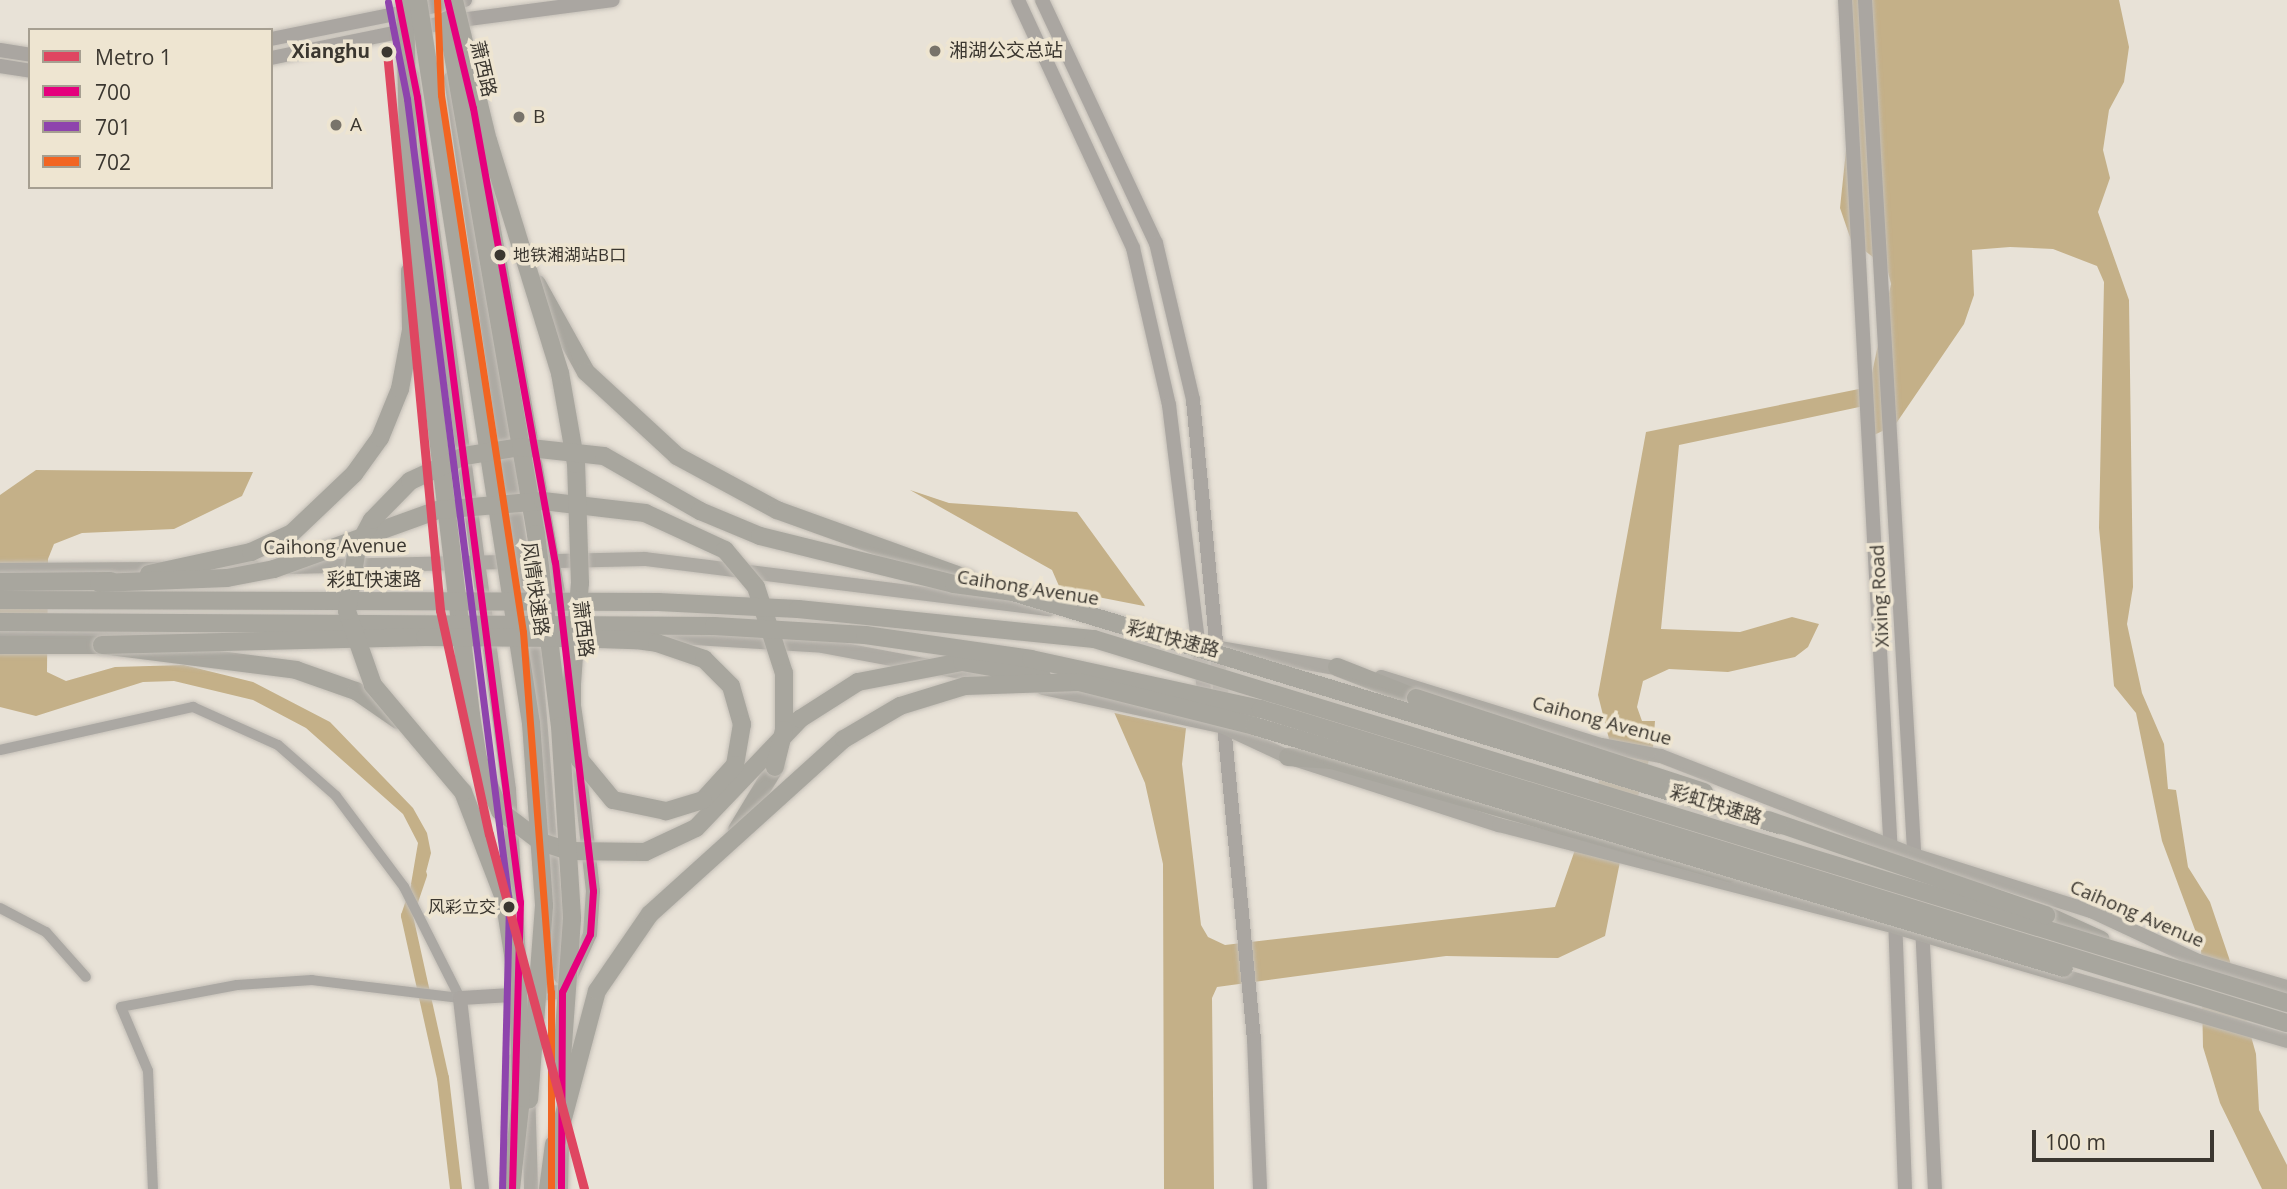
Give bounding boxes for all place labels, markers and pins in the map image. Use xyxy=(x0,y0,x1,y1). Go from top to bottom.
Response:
place label: 湘湖公交总站 xyxy=(949,40,1063,62)
place label: Xianghu xyxy=(292,41,370,63)
marker: Xianghu xyxy=(376,41,398,63)
marker: 湘湖公交总站 xyxy=(927,43,943,59)
place label: B xyxy=(533,106,545,128)
marker: B xyxy=(511,109,527,125)
place label: A xyxy=(350,114,362,136)
marker: A xyxy=(328,117,344,133)
place label: 地铁湘湖站B口 xyxy=(513,245,626,265)
marker: 地铁湘湖站B口 xyxy=(493,248,507,262)
place label: 风彩立交 xyxy=(428,897,496,917)
marker: 风彩立交 xyxy=(502,900,516,914)

